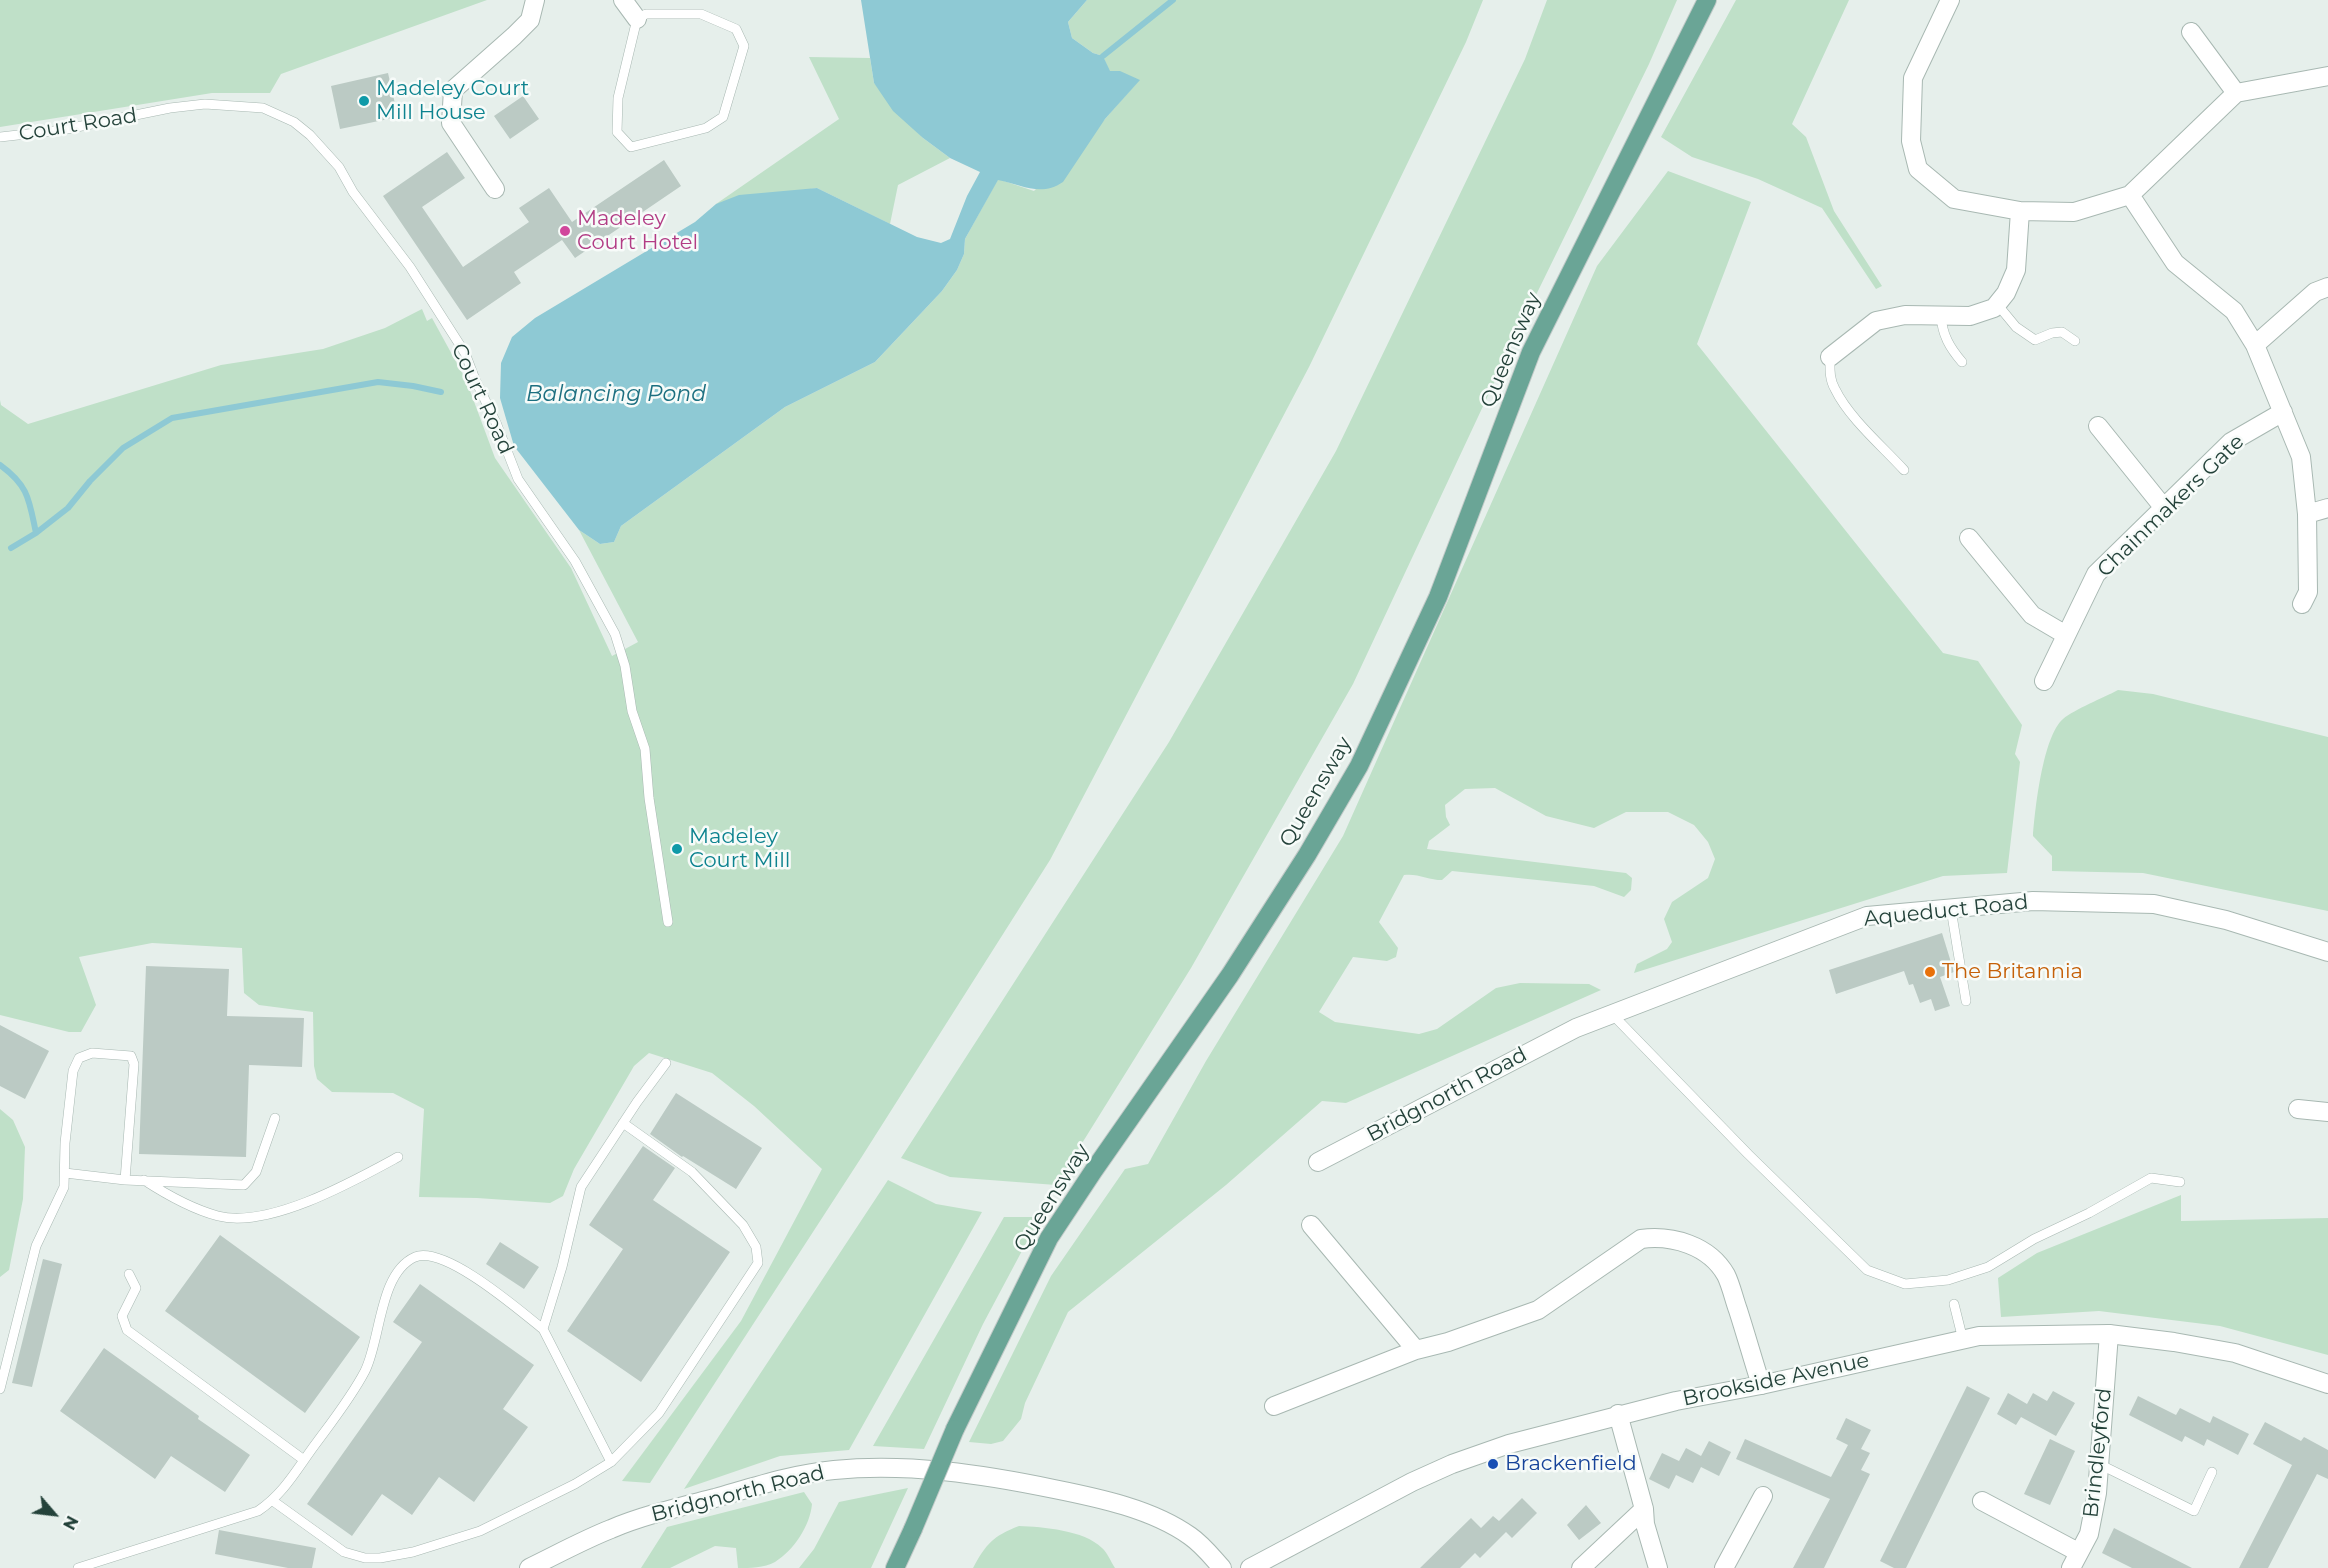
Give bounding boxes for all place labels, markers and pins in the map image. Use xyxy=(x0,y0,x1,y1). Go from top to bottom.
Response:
place label: Madeley Court Mill House xyxy=(376,76,529,126)
marker: Madeley Court Mill House xyxy=(357,94,371,108)
place label: Madeley Court Hotel xyxy=(577,206,698,256)
marker: Madeley Court Hotel xyxy=(558,224,572,238)
place label: Madeley Court Mill xyxy=(689,824,790,874)
marker: Madeley Court Mill xyxy=(670,842,684,856)
place label: The Britannia xyxy=(1942,959,2083,985)
marker: The Britannia xyxy=(1923,965,1937,979)
place label: Brackenfield xyxy=(1505,1451,1637,1477)
marker: Brackenfield xyxy=(1486,1457,1500,1471)

